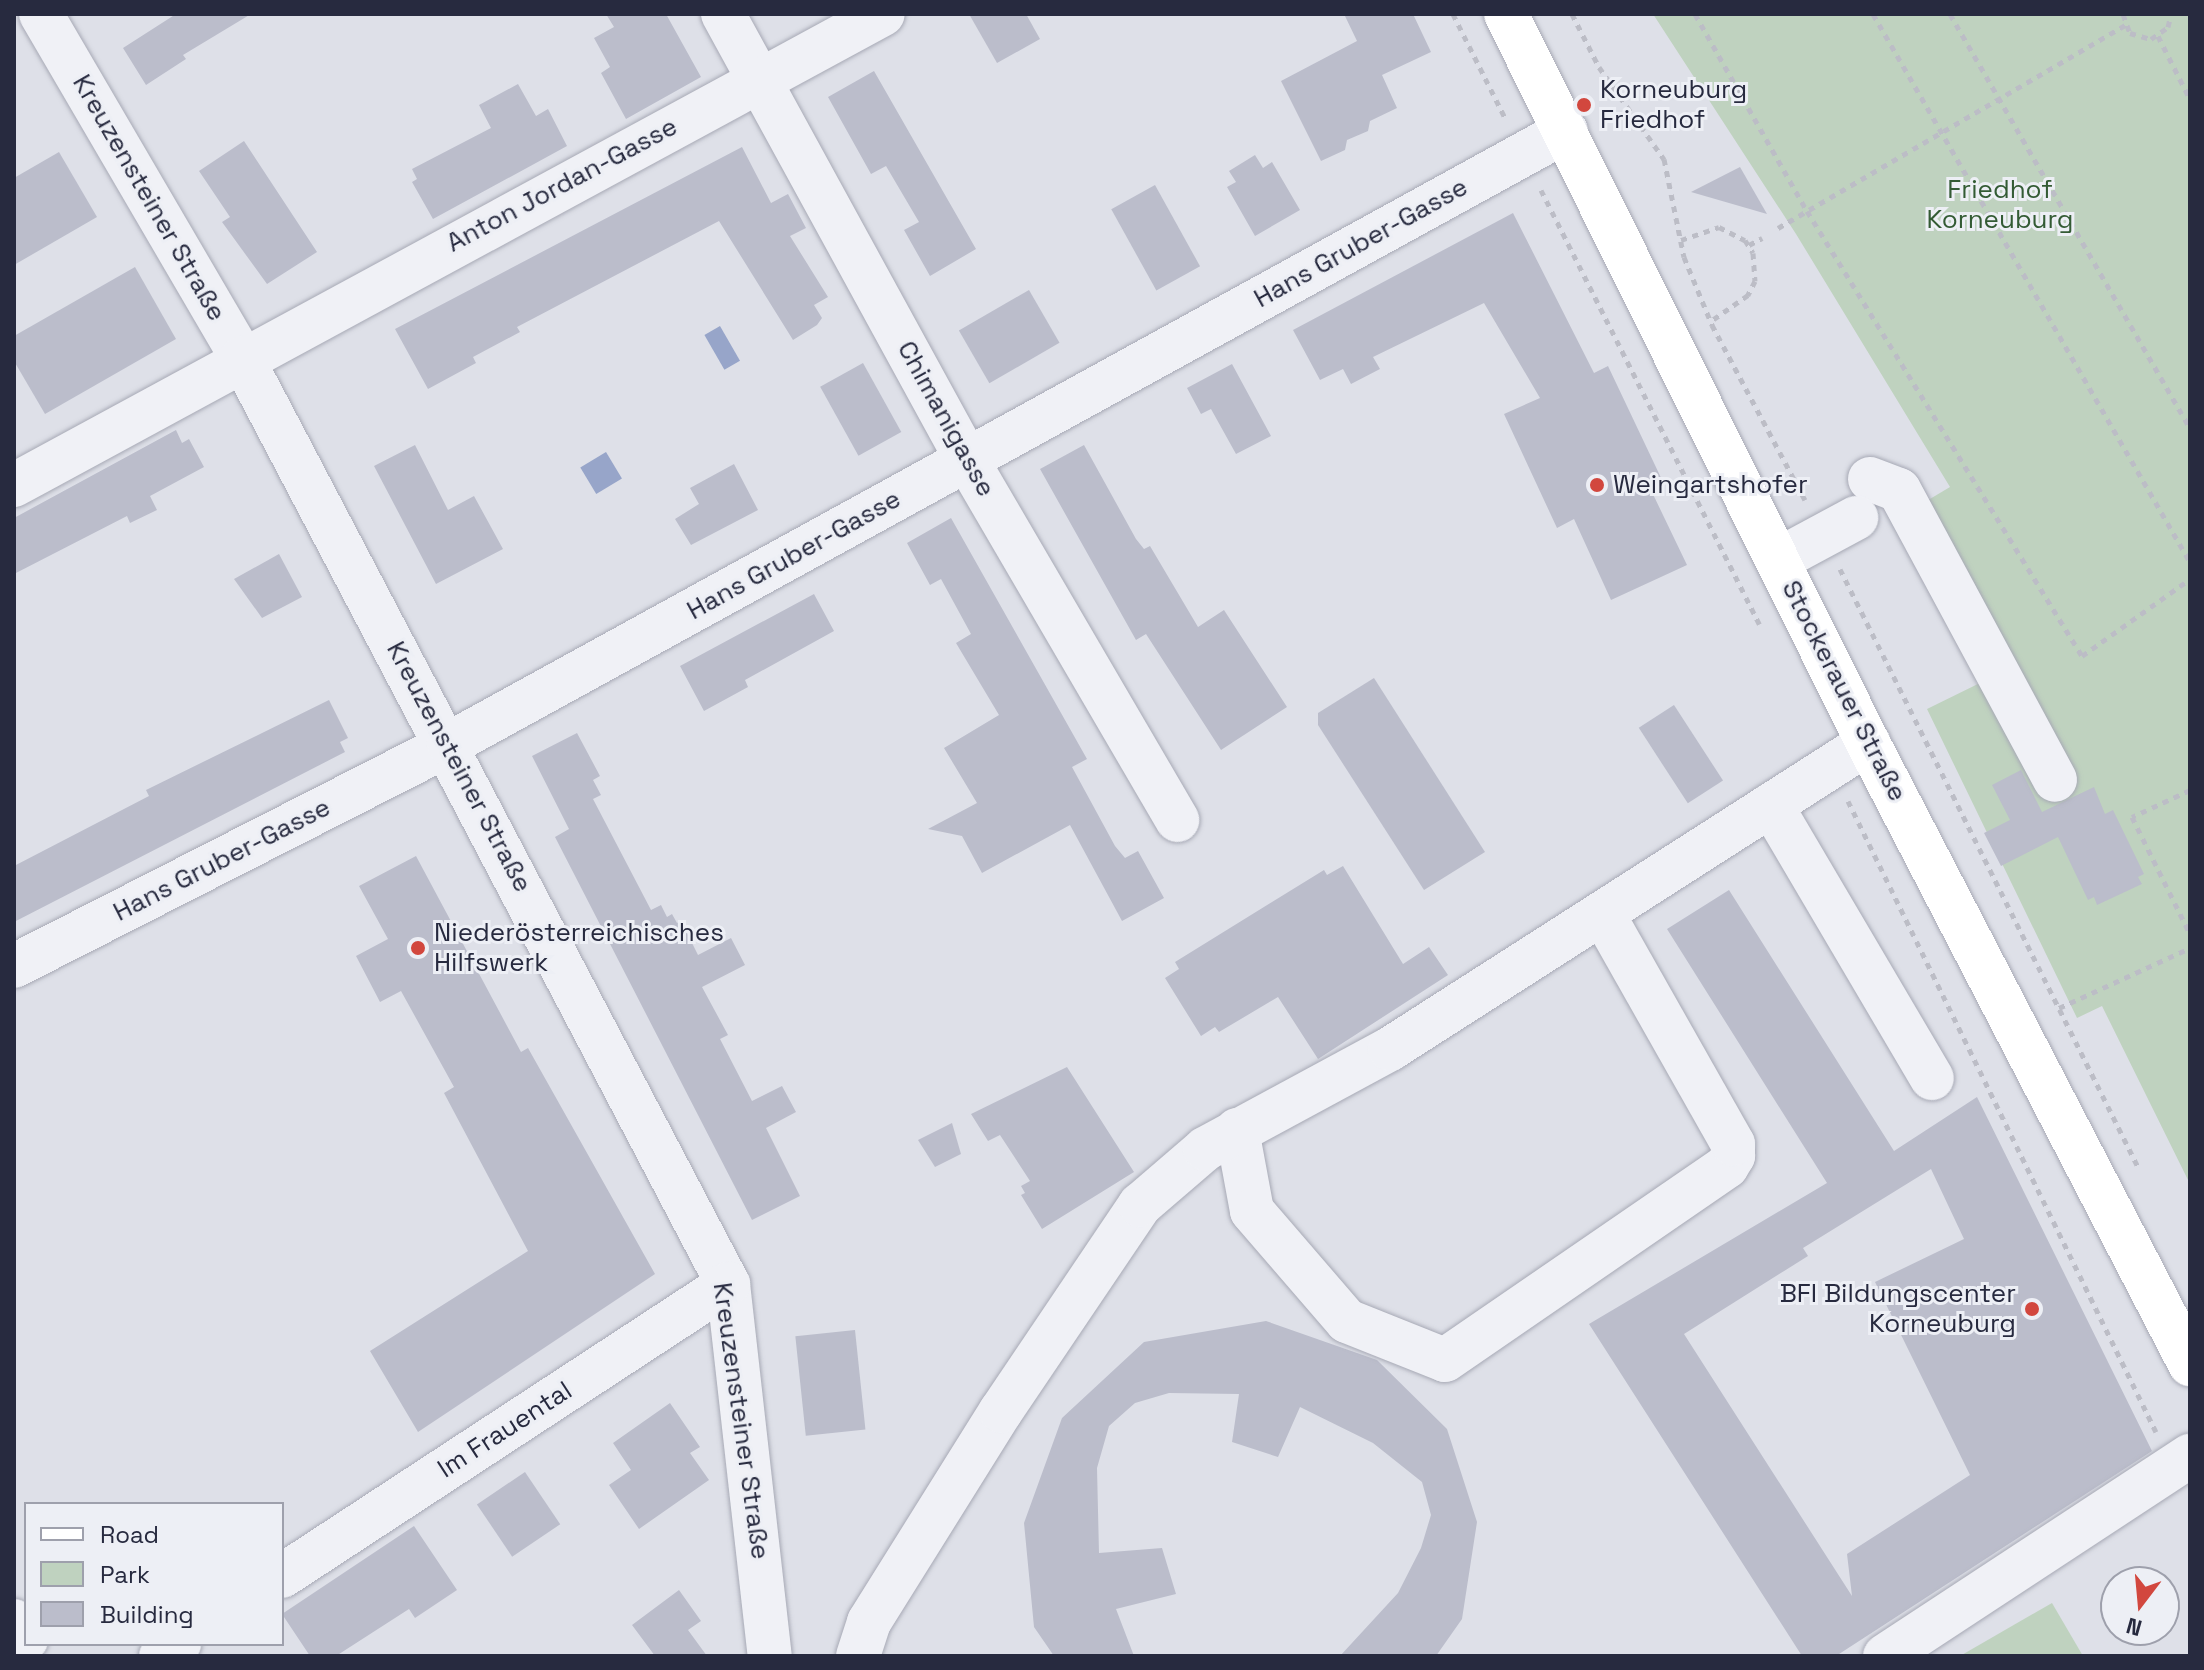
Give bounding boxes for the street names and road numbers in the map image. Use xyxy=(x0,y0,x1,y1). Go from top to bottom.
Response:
street label: Kreuzensteiner Straße xyxy=(66,69,232,327)
street label: Anton Jordan-Gasse xyxy=(441,111,683,259)
street label: Hans Gruber-Gasse xyxy=(1249,171,1473,315)
street label: Chimanigasse xyxy=(890,336,1002,502)
street label: Hans Gruber-Gasse xyxy=(682,483,906,627)
street label: Stockerauer Straße xyxy=(1775,575,1913,807)
street label: Kreuzensteiner Straße xyxy=(380,636,538,898)
street label: Hans Gruber-Gasse xyxy=(108,792,336,928)
street label: Kreuzensteiner Straße xyxy=(706,1281,776,1561)
street label: Im Frauental xyxy=(432,1375,578,1485)

